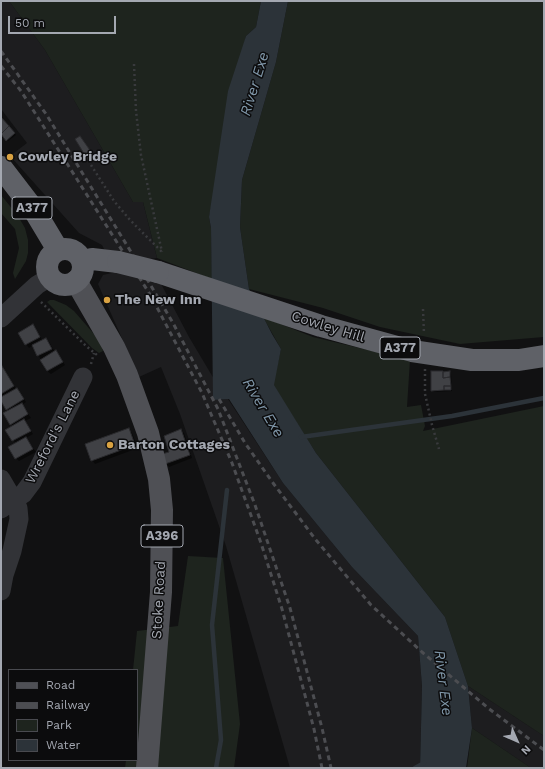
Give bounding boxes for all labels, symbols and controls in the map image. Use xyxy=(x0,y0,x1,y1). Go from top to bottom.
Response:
scale bar xyxy=(10,8,118,34)
text: 50 m xyxy=(15,16,45,30)
water label: River Exe xyxy=(237,50,273,118)
place label: Cowley Bridge xyxy=(18,149,117,165)
marker: Cowley Bridge xyxy=(5,152,15,162)
road number: A377 xyxy=(12,197,52,219)
place label: The New Inn xyxy=(115,292,201,308)
marker: The New Inn xyxy=(102,295,112,305)
street label: Cowley Hill xyxy=(289,308,367,346)
road number: A377 xyxy=(380,337,420,359)
water label: River Exe xyxy=(238,375,288,441)
street label: Wreford's Lane xyxy=(22,387,84,487)
place label: Barton Cottages xyxy=(118,437,230,453)
marker: Barton Cottages xyxy=(105,440,115,450)
road number: A396 xyxy=(141,525,183,547)
street label: Stoke Road xyxy=(149,561,169,639)
water label: River Exe xyxy=(430,649,456,717)
legend xyxy=(8,669,138,761)
text: Road xyxy=(46,678,75,692)
text: Railway xyxy=(46,698,90,712)
text: Park xyxy=(46,718,72,732)
north arrow xyxy=(497,721,537,761)
text: Water xyxy=(46,738,80,752)
text: N xyxy=(518,742,533,757)

